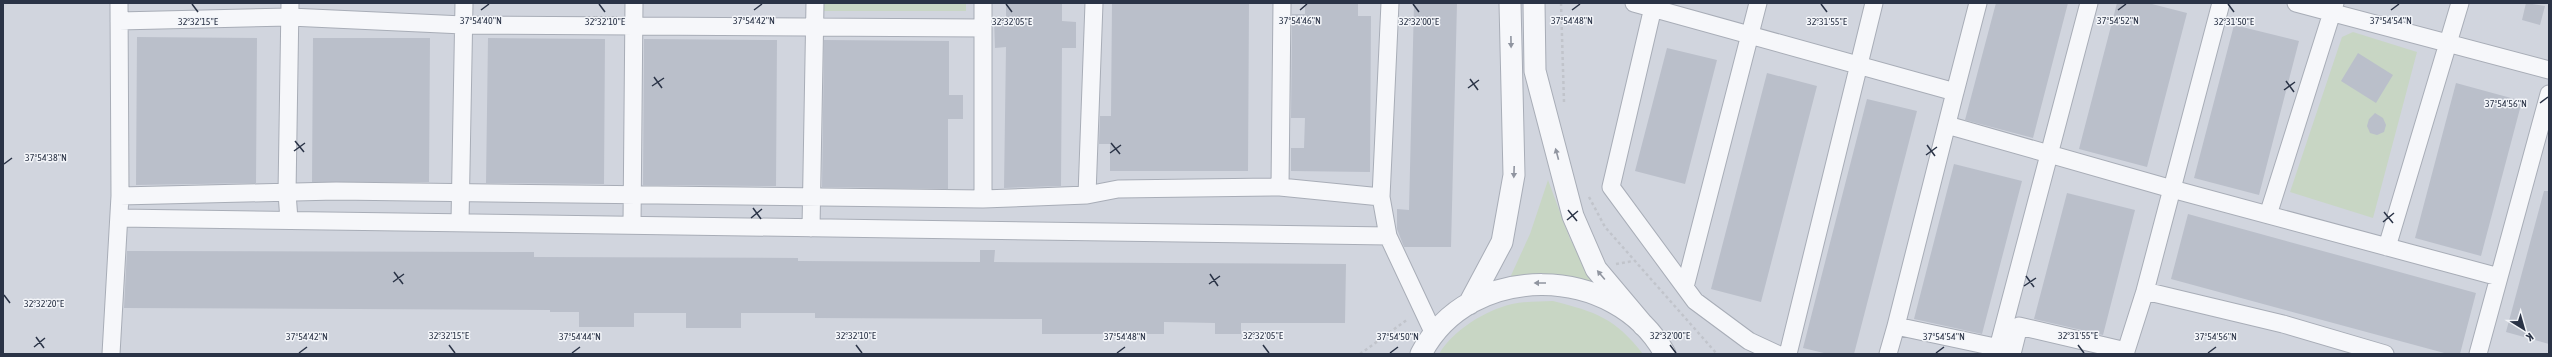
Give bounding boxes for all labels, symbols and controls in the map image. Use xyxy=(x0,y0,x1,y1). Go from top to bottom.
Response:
text: 37°54'40"N xyxy=(460,15,502,26)
text: 37°54'42"N xyxy=(733,15,775,26)
text: 37°54'46"N xyxy=(1279,15,1321,26)
text: 37°54'48"N xyxy=(1551,15,1593,26)
text: 37°54'52"N xyxy=(2097,15,2139,26)
text: 37°54'54"N xyxy=(2370,15,2412,26)
text: 32°32'15"E xyxy=(178,16,219,27)
text: 32°32'10"E xyxy=(585,16,626,27)
text: 32°32'05"E xyxy=(992,16,1033,27)
text: 32°32'00"E xyxy=(1399,16,1440,27)
text: 32°31'55"E xyxy=(1807,16,1848,27)
text: 32°31'50"E xyxy=(2214,16,2255,27)
one-way arrow xyxy=(1508,36,1514,49)
text: 37°54'56"N xyxy=(2485,98,2527,109)
one-way arrow xyxy=(1553,147,1559,160)
text: 37°54'38"N xyxy=(25,152,67,163)
one-way arrow xyxy=(1511,166,1517,179)
one-way arrow xyxy=(1597,269,1606,280)
one-way arrow xyxy=(1534,280,1546,287)
text: 32°32'20"E xyxy=(24,298,65,309)
north arrow xyxy=(2504,309,2544,349)
text: 32°32'15"E xyxy=(429,330,470,341)
text: 32°32'10"E xyxy=(836,330,877,341)
text: 32°32'05"E xyxy=(1243,330,1284,341)
text: 32°32'00"E xyxy=(1650,330,1691,341)
text: 32°31'55"E xyxy=(2058,330,2099,341)
text: 37°54'42"N xyxy=(286,331,328,342)
text: 37°54'44"N xyxy=(559,331,601,342)
text: 37°54'48"N xyxy=(1104,331,1146,342)
text: 37°54'50"N xyxy=(1377,331,1419,342)
text: 37°54'54"N xyxy=(1923,331,1965,342)
text: 37°54'56"N xyxy=(2195,331,2237,342)
text: K xyxy=(2524,331,2536,344)

